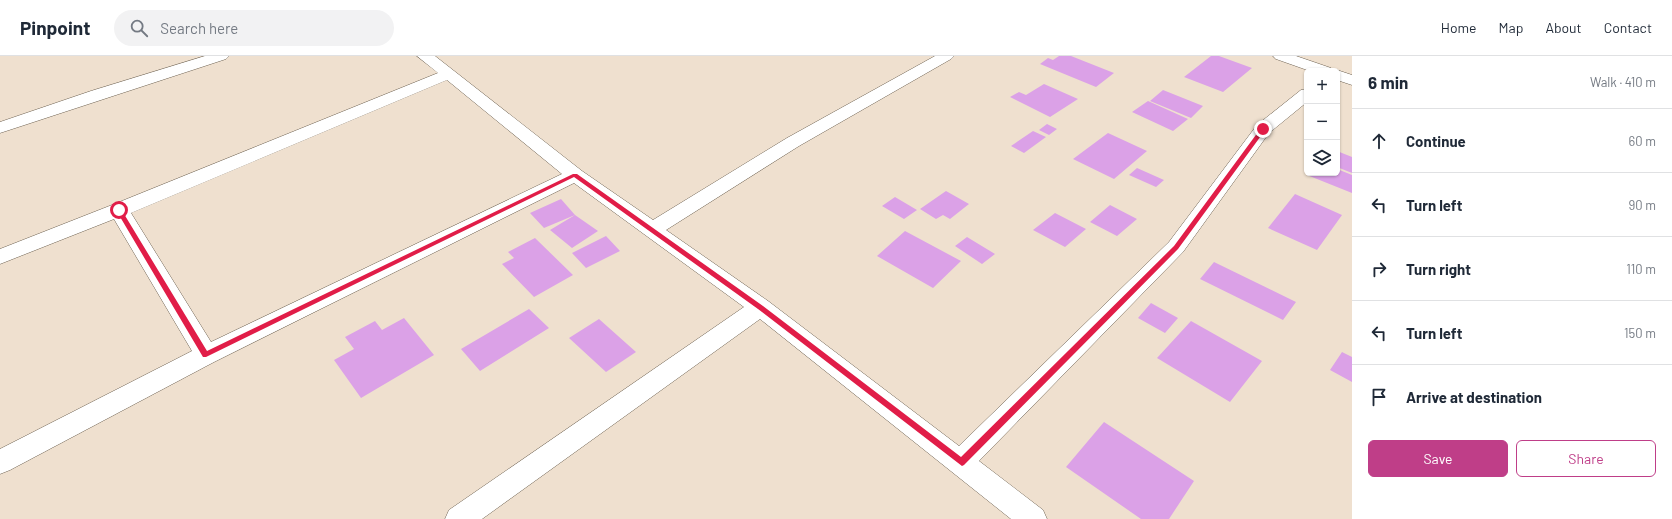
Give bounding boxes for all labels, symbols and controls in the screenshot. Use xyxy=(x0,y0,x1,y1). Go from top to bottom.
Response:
search box xyxy=(114,10,394,46)
text: Pinpoint xyxy=(20,16,90,39)
icon: search xyxy=(128,17,150,39)
text: Search here xyxy=(160,19,238,37)
text: Home xyxy=(1441,19,1477,36)
text: Map xyxy=(1499,19,1523,36)
text: About xyxy=(1545,19,1582,36)
text: Contact xyxy=(1604,19,1652,36)
map controls xyxy=(1304,68,1340,176)
button: + xyxy=(1304,68,1340,104)
text: 6 min xyxy=(1368,72,1408,92)
text: Walk · 410 m xyxy=(1590,74,1656,90)
button: − xyxy=(1304,104,1340,140)
route end xyxy=(1254,120,1272,138)
icon: ahead xyxy=(1368,130,1390,152)
text: Continue xyxy=(1406,132,1466,150)
text: 60 m xyxy=(1629,133,1656,149)
button: layers xyxy=(1304,140,1340,176)
icon: left xyxy=(1368,194,1390,216)
text: Turn left xyxy=(1406,196,1462,214)
text: 90 m xyxy=(1629,197,1656,213)
route start xyxy=(110,201,128,219)
icon: right xyxy=(1368,258,1390,280)
text: Turn right xyxy=(1406,260,1471,278)
text: 110 m xyxy=(1626,261,1656,277)
icon: left xyxy=(1368,322,1390,344)
text: Turn left xyxy=(1406,324,1462,342)
text: 150 m xyxy=(1624,325,1656,341)
icon: arrive xyxy=(1368,386,1390,408)
text: Arrive at destination xyxy=(1406,388,1542,406)
button: Save xyxy=(1368,440,1508,477)
button: Share xyxy=(1516,440,1656,477)

